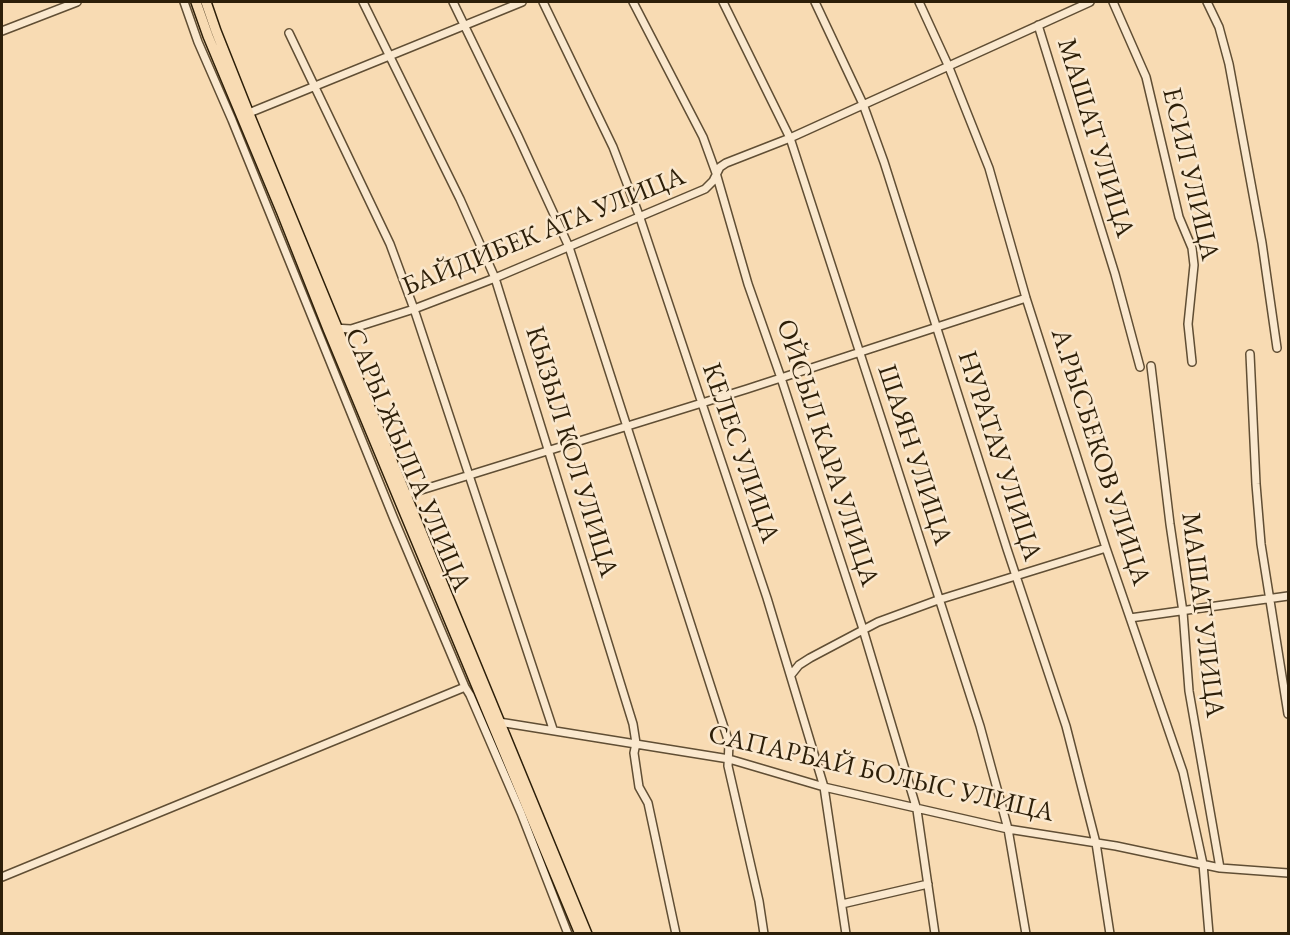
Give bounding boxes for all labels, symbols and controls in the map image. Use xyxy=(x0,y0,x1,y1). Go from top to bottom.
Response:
street label: МАШАТ УЛИЦА xyxy=(1049,35,1141,241)
street label: ЕСИЛ УЛИЦА xyxy=(1154,84,1226,264)
street label: БАЙДИБЕК АТА УЛИЦА xyxy=(398,160,690,304)
street label: ОЙСЫЛ КАРА УЛИЦА xyxy=(769,316,885,590)
street label: КЫЗЫЛ КОЛ УЛИЦА xyxy=(517,323,625,581)
street label: САРЫ ЖЫЛГА УЛИЦА xyxy=(337,324,477,596)
street label: А.РЫСБЕКОВ УЛИЦА xyxy=(1043,325,1157,589)
street label: НУРАТАУ УЛИЦА xyxy=(950,347,1048,565)
street label: КЕЛЕС УЛИЦА xyxy=(694,359,786,547)
street label: ШАЯН УЛИЦА xyxy=(870,361,958,549)
street label: МАШАТ УЛИЦА xyxy=(1173,511,1231,719)
street label: САПАРБАЙ БОЛЫС УЛИЦА xyxy=(705,718,1057,830)

